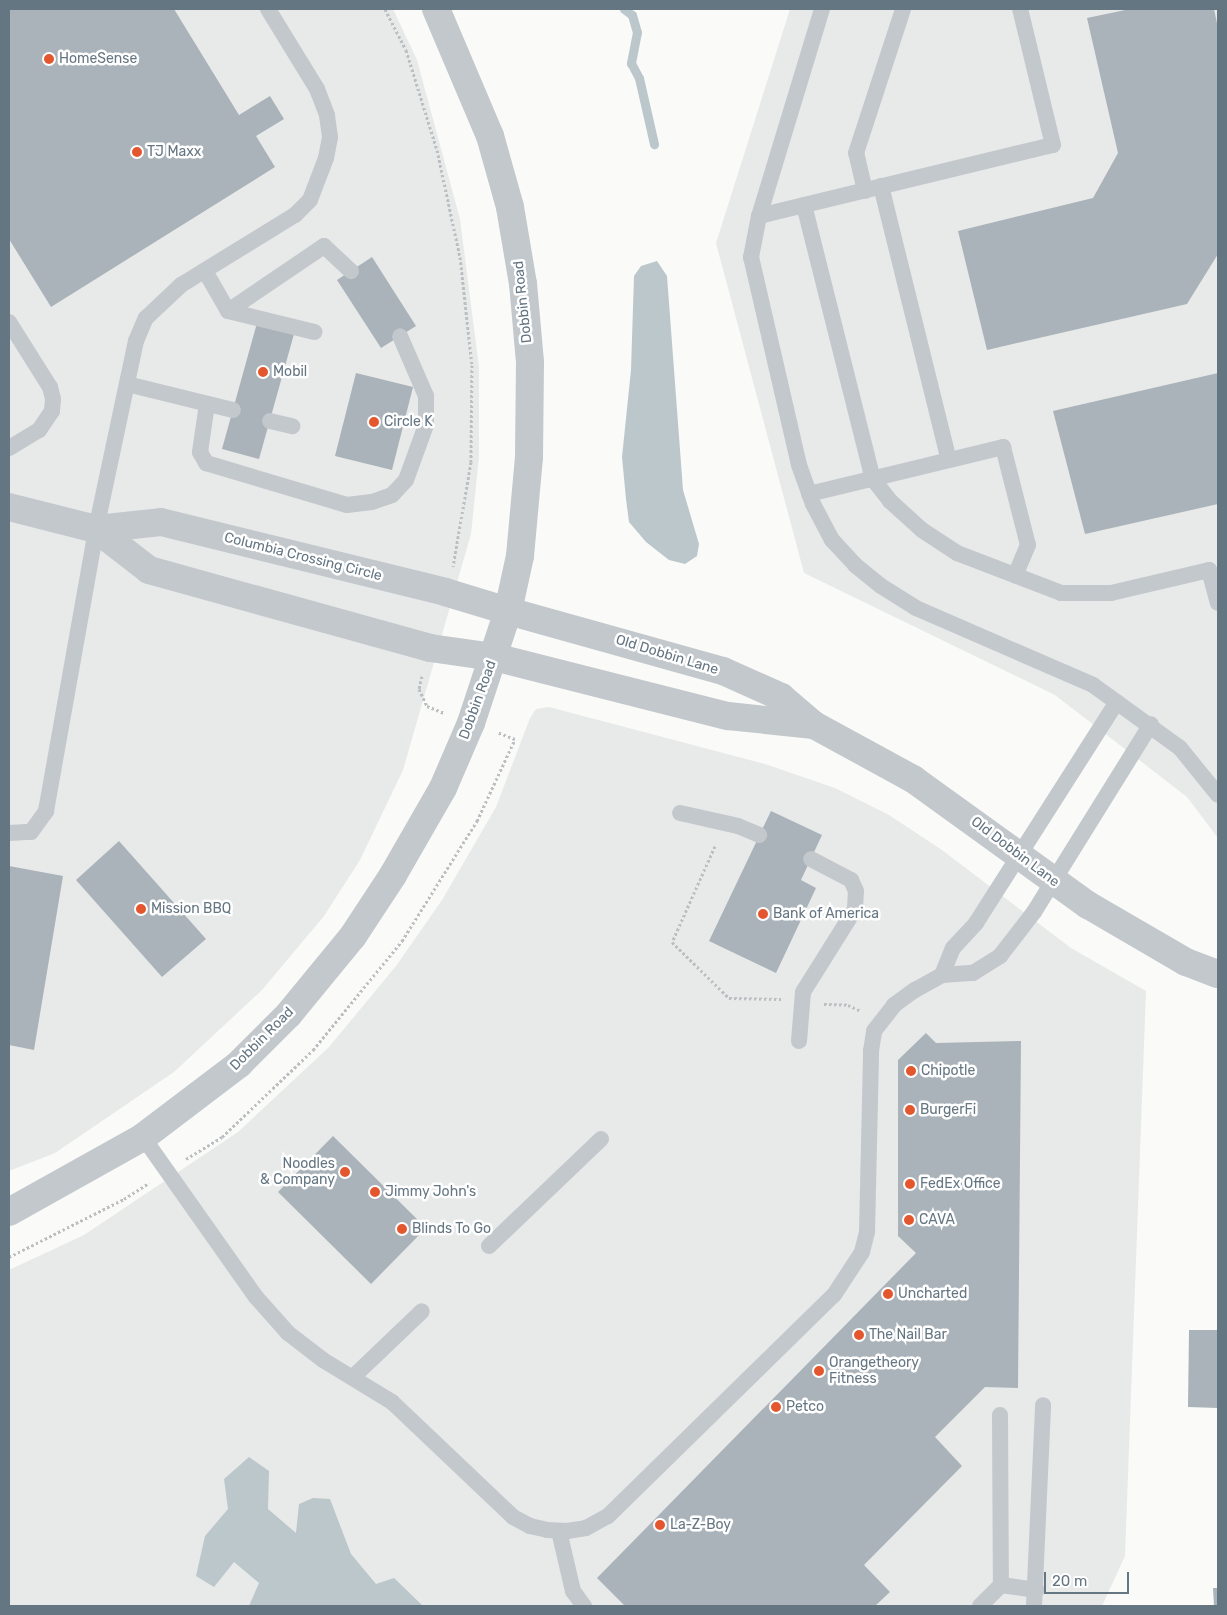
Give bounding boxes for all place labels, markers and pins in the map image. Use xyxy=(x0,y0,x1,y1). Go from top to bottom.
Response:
place label: HomeSense xyxy=(59,51,137,67)
marker: HomeSense xyxy=(43,53,55,65)
place label: TJ Maxx xyxy=(147,144,201,160)
marker: TJ Maxx xyxy=(131,146,143,158)
place label: Mobil xyxy=(273,364,307,380)
marker: Mobil xyxy=(257,366,269,378)
place label: Circle K xyxy=(384,414,433,430)
marker: Circle K xyxy=(368,416,380,428)
place label: Mission BBQ xyxy=(151,901,231,917)
marker: Mission BBQ xyxy=(135,903,147,915)
place label: Bank of America xyxy=(773,906,880,922)
marker: Bank of America xyxy=(757,908,769,920)
place label: Chipotle xyxy=(921,1063,975,1079)
marker: Chipotle xyxy=(905,1065,917,1077)
place label: BurgerFi xyxy=(920,1102,976,1118)
marker: BurgerFi xyxy=(904,1104,916,1116)
place label: Noodles & Company xyxy=(260,1156,335,1188)
marker: Noodles & Company xyxy=(339,1166,351,1178)
place label: FedEx Office xyxy=(920,1176,1001,1192)
marker: FedEx Office xyxy=(904,1178,916,1190)
place label: Jimmy John's xyxy=(385,1184,476,1200)
marker: Jimmy John's xyxy=(369,1186,381,1198)
place label: CAVA xyxy=(919,1212,955,1228)
marker: CAVA xyxy=(903,1214,915,1226)
place label: Blinds To Go xyxy=(412,1221,491,1237)
marker: Blinds To Go xyxy=(396,1223,408,1235)
place label: Uncharted xyxy=(898,1286,967,1302)
marker: Uncharted xyxy=(882,1288,894,1300)
place label: The Nail Bar xyxy=(869,1327,947,1343)
marker: The Nail Bar xyxy=(853,1329,865,1341)
place label: Orangetheory Fitness xyxy=(829,1355,919,1388)
marker: Orangetheory Fitness xyxy=(813,1365,825,1377)
place label: Petco xyxy=(786,1399,824,1415)
marker: Petco xyxy=(770,1401,782,1413)
place label: La-Z-Boy xyxy=(670,1517,731,1533)
marker: La-Z-Boy xyxy=(654,1519,666,1531)

